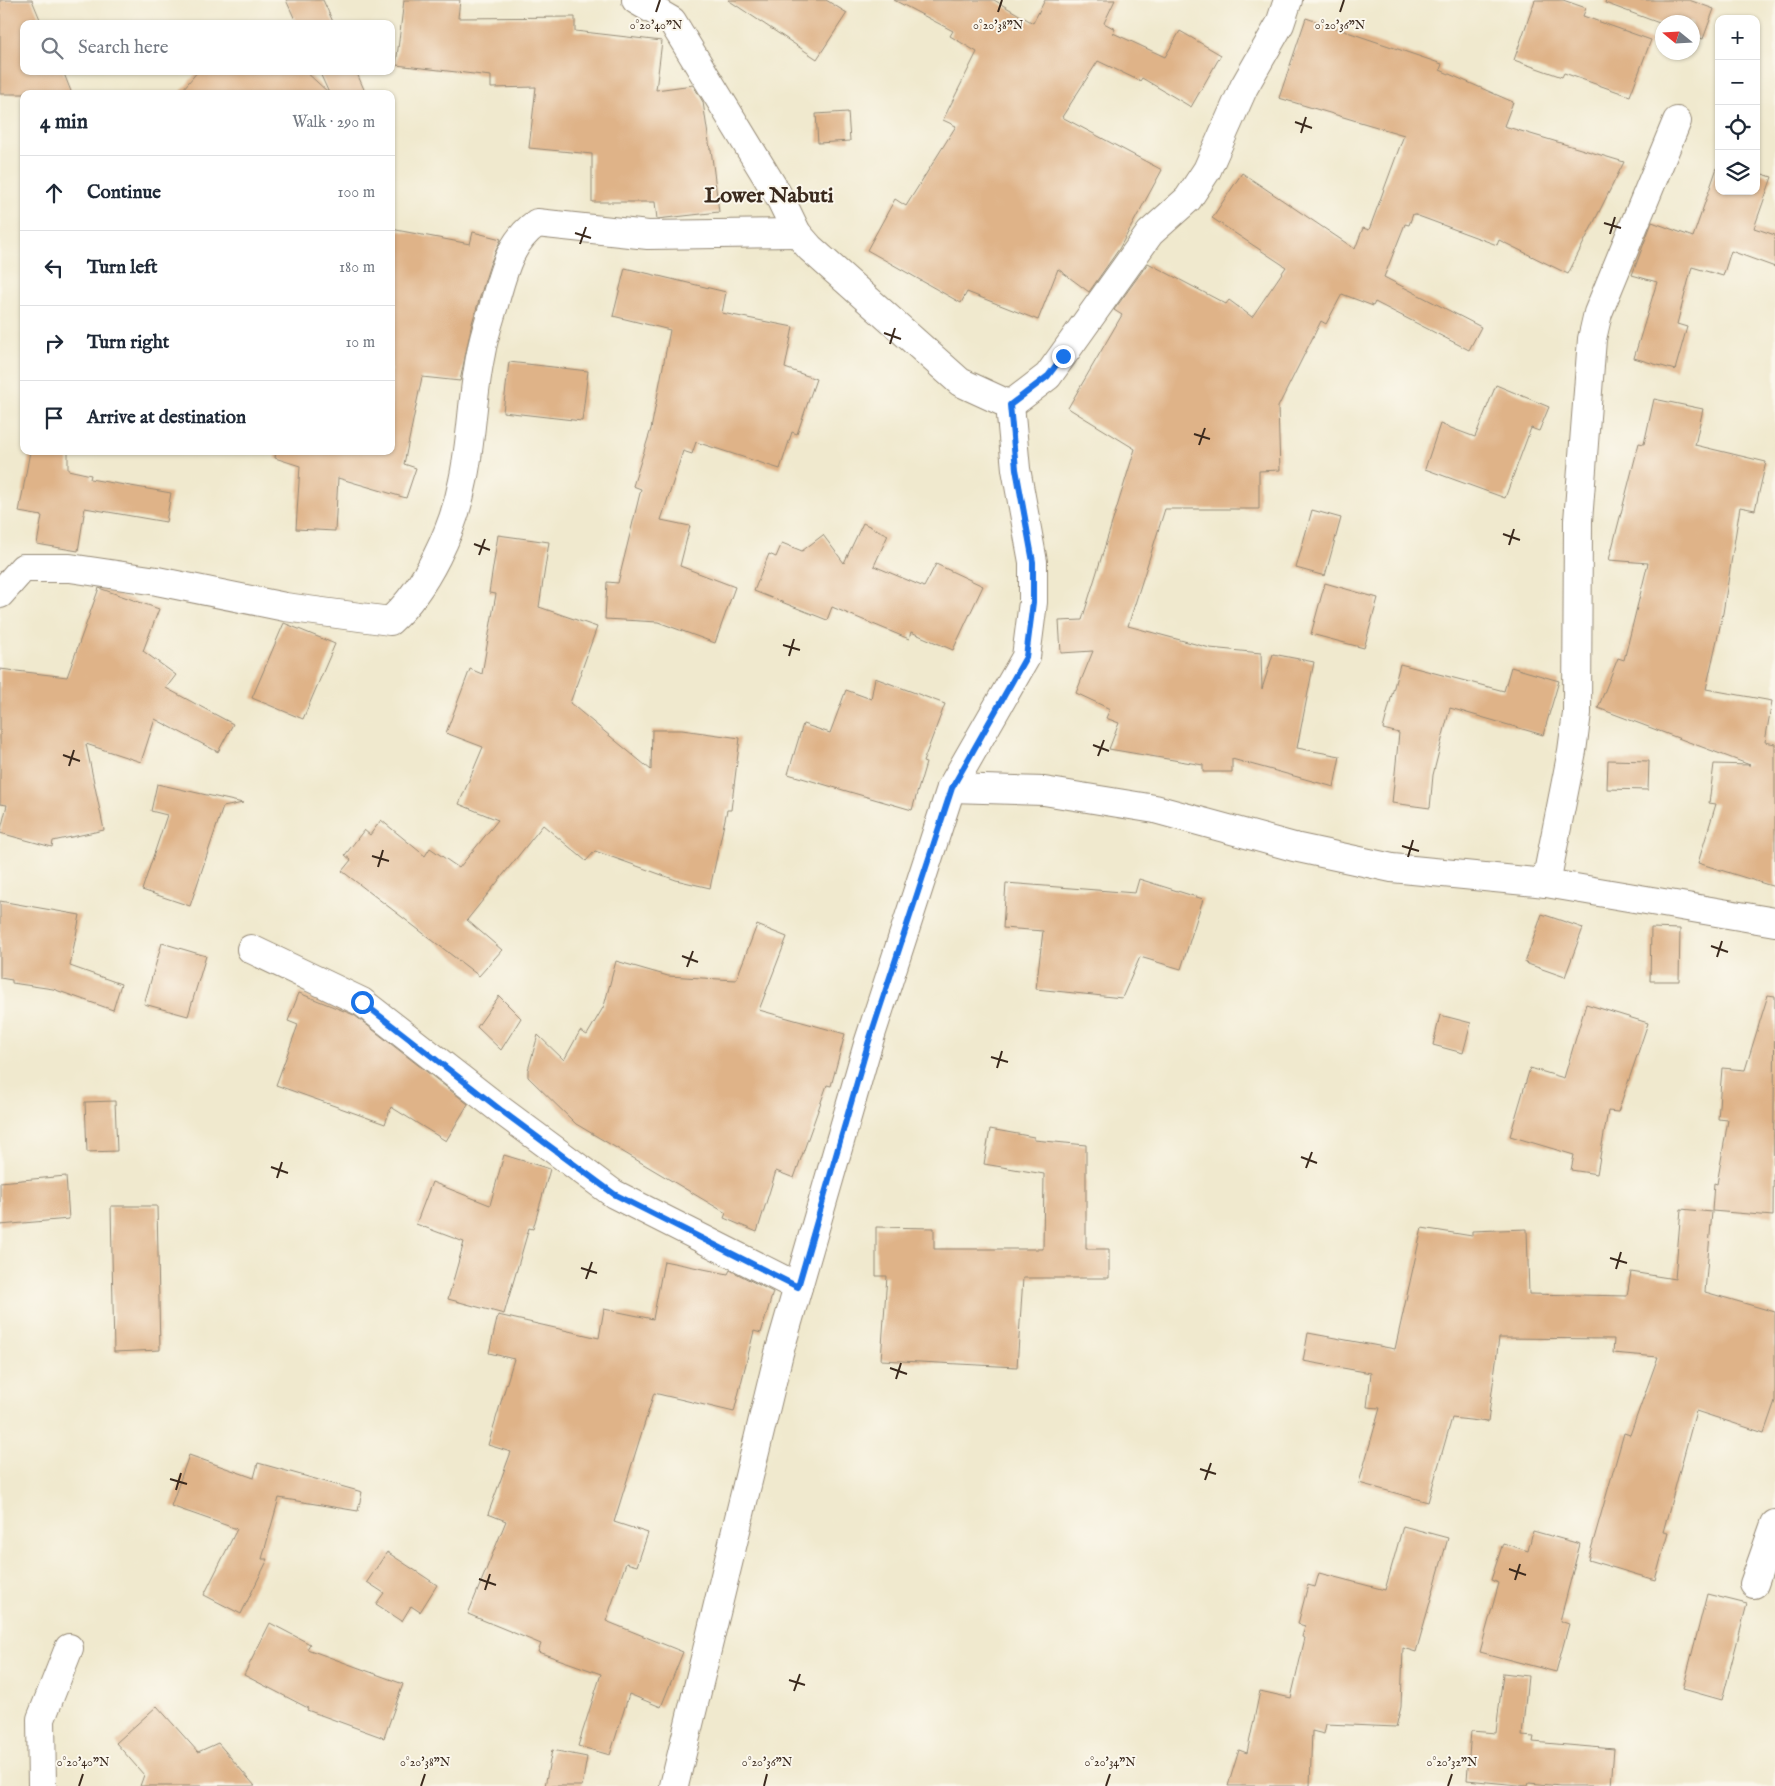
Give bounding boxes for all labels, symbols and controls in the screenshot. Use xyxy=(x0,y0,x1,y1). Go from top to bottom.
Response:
north arrow xyxy=(1655,15,1700,60)
map controls xyxy=(1715,15,1760,195)
button: + xyxy=(1715,15,1760,60)
text: 0°20'40"N xyxy=(630,18,683,33)
text: 0°20'38"N xyxy=(973,18,1024,33)
text: 0°20'36"N xyxy=(1315,18,1366,33)
search box xyxy=(20,20,395,75)
icon: search xyxy=(38,34,66,62)
text: Search here xyxy=(78,36,169,60)
button: − xyxy=(1715,60,1760,105)
button: locate xyxy=(1715,105,1760,150)
text: 4 min xyxy=(40,109,88,136)
text: Walk · 290 m xyxy=(292,113,375,133)
button: layers xyxy=(1715,150,1760,195)
icon: ahead xyxy=(40,179,68,207)
text: Continue xyxy=(87,181,161,205)
district label: Lower Nabuti xyxy=(704,182,834,210)
text: 100 m xyxy=(338,183,375,203)
icon: left xyxy=(40,254,68,282)
text: Turn left xyxy=(87,256,158,280)
text: 180 m xyxy=(339,258,375,278)
icon: right xyxy=(40,329,68,357)
text: Turn right xyxy=(87,331,169,355)
text: 10 m xyxy=(345,333,375,353)
route end xyxy=(1052,345,1075,368)
icon: arrive xyxy=(40,404,68,432)
text: Arrive at destination xyxy=(87,406,246,430)
route start xyxy=(351,991,374,1014)
text: 0°20'40"N xyxy=(57,1755,110,1770)
text: 0°20'38"N xyxy=(400,1755,451,1770)
text: 0°20'36"N xyxy=(742,1755,793,1770)
text: 0°20'34"N xyxy=(1084,1755,1136,1770)
text: 0°20'32"N xyxy=(1427,1755,1478,1770)

